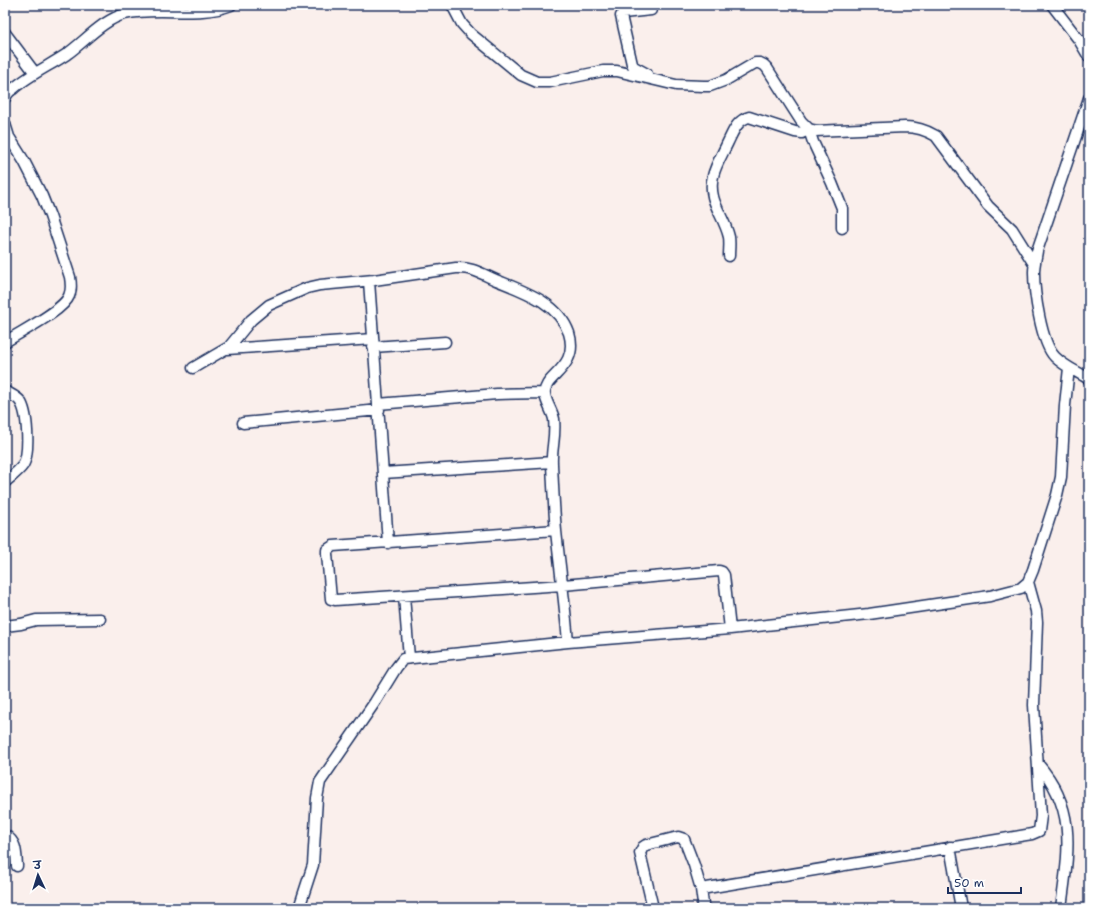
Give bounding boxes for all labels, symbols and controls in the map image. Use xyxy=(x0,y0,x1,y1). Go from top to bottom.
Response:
north arrow xyxy=(18,855,58,895)
text: उ xyxy=(32,858,43,873)
scale bar xyxy=(948,869,1021,895)
text: 50 m xyxy=(954,875,984,891)

